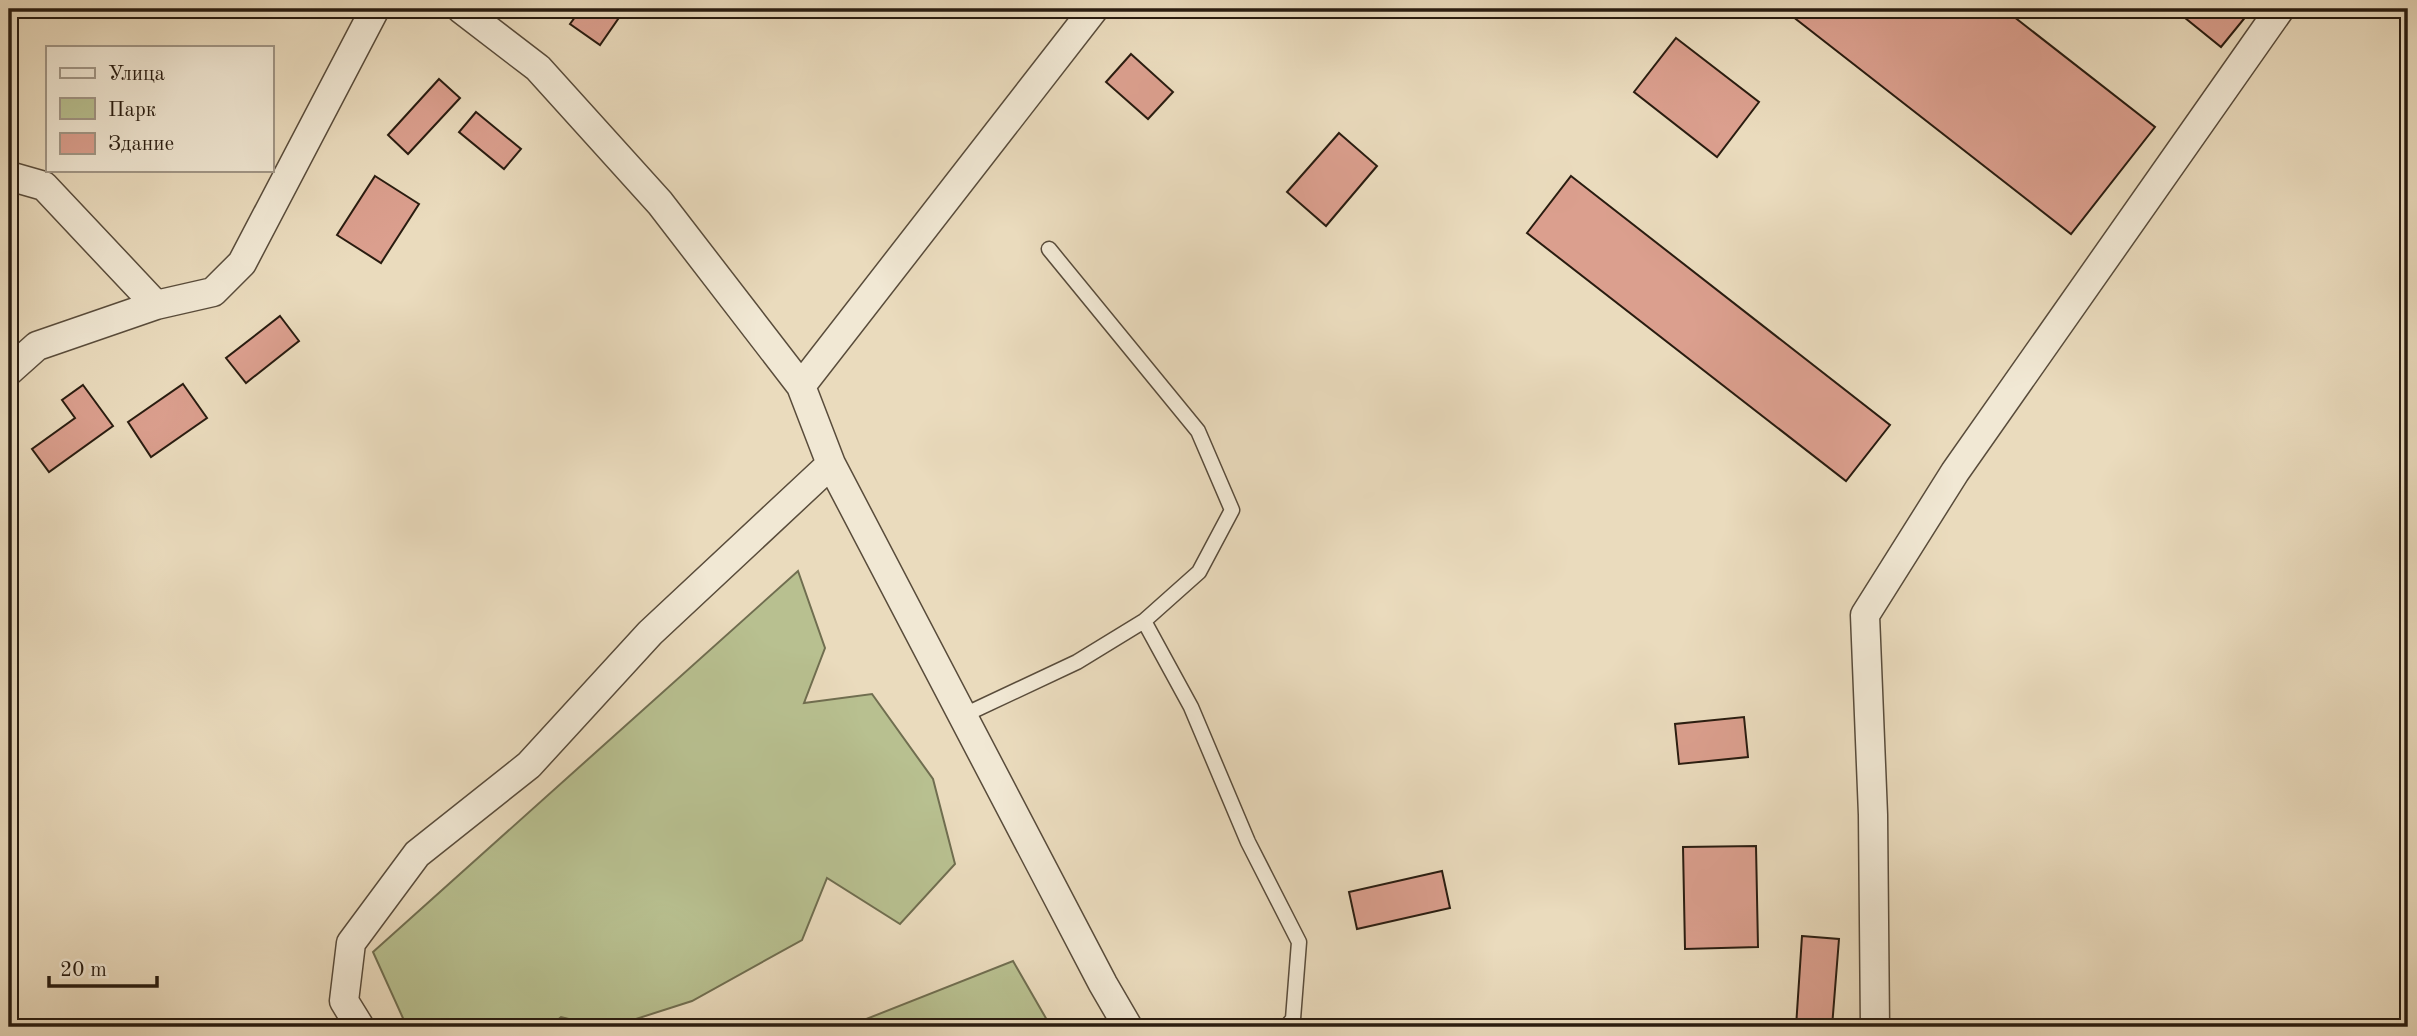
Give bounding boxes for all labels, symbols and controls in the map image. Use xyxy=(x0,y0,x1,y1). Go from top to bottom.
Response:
legend xyxy=(46,46,273,172)
text: Улица xyxy=(108,64,165,85)
text: Парк xyxy=(108,100,157,121)
text: Здание xyxy=(108,134,174,155)
scale bar xyxy=(49,945,158,989)
text: 20 m xyxy=(60,960,107,981)

